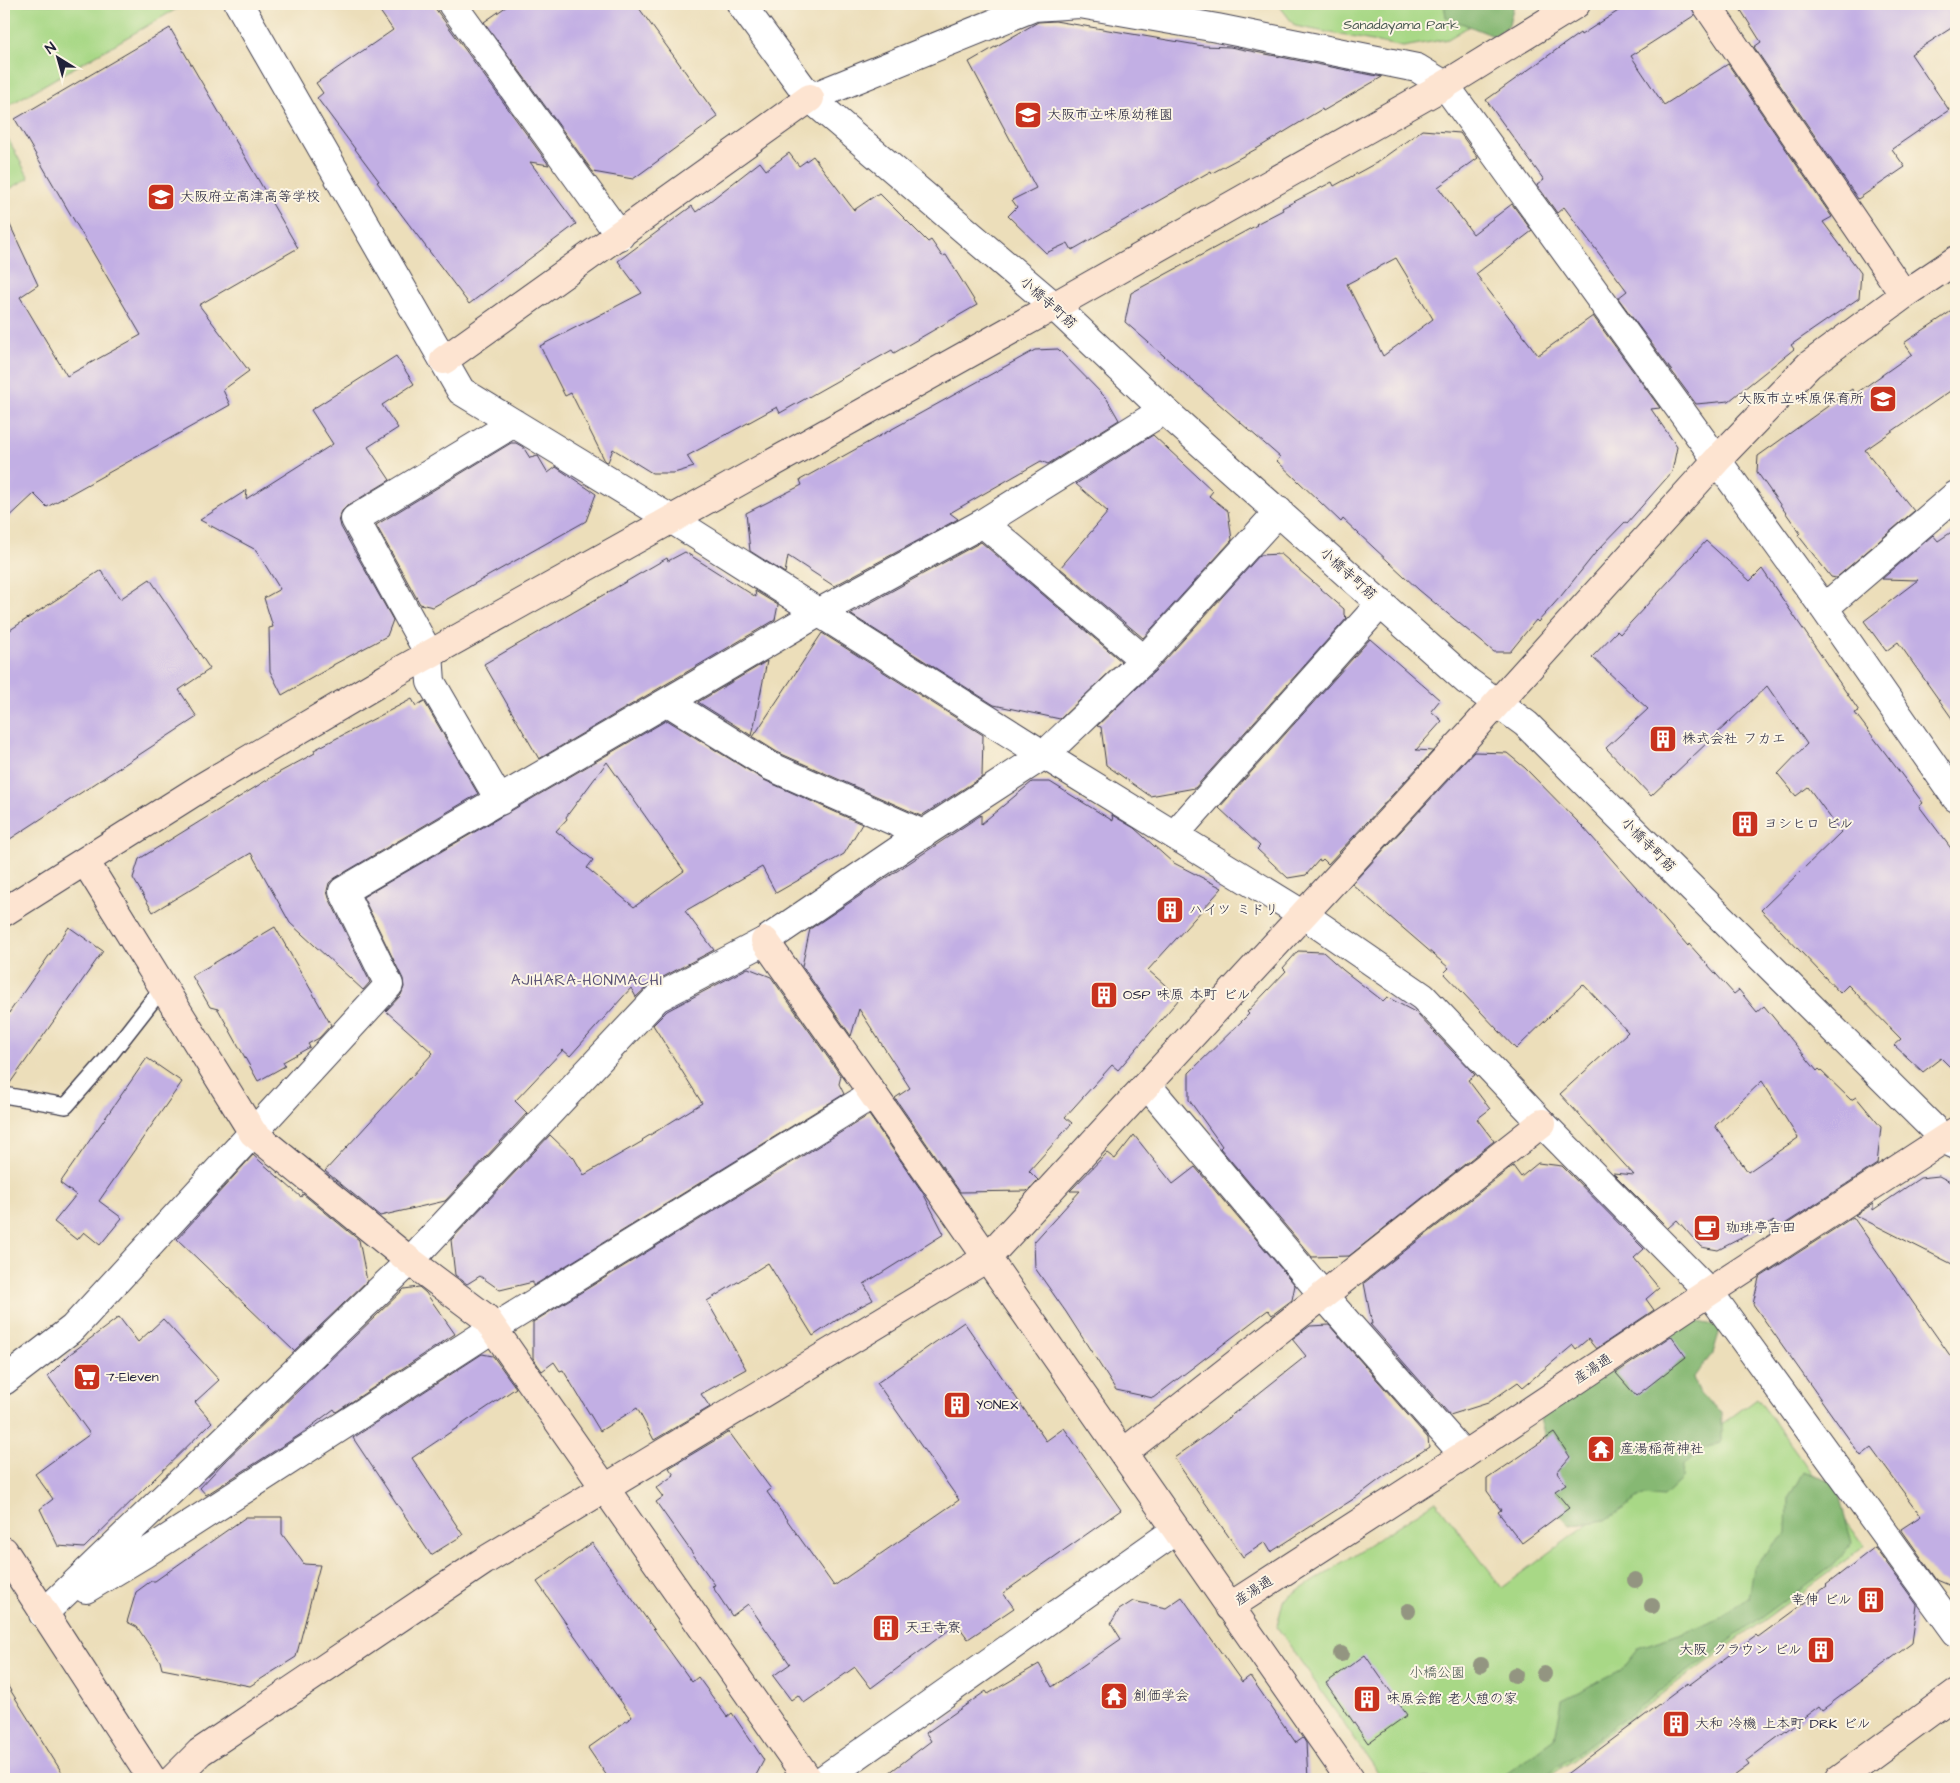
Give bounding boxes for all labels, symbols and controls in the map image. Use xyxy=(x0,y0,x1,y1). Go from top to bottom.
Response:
park label: Sanadayama Park xyxy=(1343,15,1459,35)
north arrow xyxy=(32,32,82,82)
text: N xyxy=(41,38,60,59)
school or university icon: 大阪市立味原幼稚園 xyxy=(1013,100,1043,130)
place label: 大阪市立味原幼稚園 xyxy=(1047,105,1173,125)
school or university icon: 大阪府立高津高等学校 xyxy=(146,182,176,212)
place label: 大阪府立高津高等学校 xyxy=(180,187,320,207)
street label: 小橋寺町筋 xyxy=(1015,272,1081,334)
school or university icon: 大阪市立味原保育所 xyxy=(1868,384,1898,414)
place label: 大阪市立味原保育所 xyxy=(1738,389,1864,409)
street label: 小橋寺町筋 xyxy=(1315,543,1381,605)
building icon: 株式会社 フカエ xyxy=(1648,724,1678,754)
place label: 株式会社 フカエ xyxy=(1682,729,1786,749)
building icon: ヨシヒロ ビル xyxy=(1730,809,1760,839)
street label: 小橋寺町筋 xyxy=(1616,813,1680,877)
place label: ヨシヒロ ビル xyxy=(1764,814,1853,834)
building icon: ハイツ ミドリ xyxy=(1155,895,1185,925)
place label: ハイツ ミドリ xyxy=(1189,900,1279,920)
district label: AJIHARA-HONMACHI xyxy=(511,970,663,991)
building icon: OSP 味原 本町 ビル xyxy=(1089,980,1119,1010)
place label: OSP 味原 本町 ビル xyxy=(1123,985,1251,1005)
cafe icon: 珈琲亭吉田 xyxy=(1692,1213,1722,1243)
place label: 珈琲亭吉田 xyxy=(1726,1218,1796,1238)
street label: 産湯通 xyxy=(1570,1349,1616,1389)
supermarket icon: 7-Eleven xyxy=(72,1362,102,1392)
place label: 7-Eleven xyxy=(106,1367,159,1387)
building icon: YONEX xyxy=(942,1390,972,1420)
place label: YONEX xyxy=(976,1395,1019,1415)
temple icon: 産湯稲荷神社 xyxy=(1586,1434,1616,1464)
place label: 産湯稲荷神社 xyxy=(1620,1439,1704,1459)
street label: 産湯通 xyxy=(1231,1571,1277,1611)
building icon: 幸伸 ビル xyxy=(1856,1585,1886,1615)
place label: 幸伸 ビル xyxy=(1791,1590,1852,1610)
building icon: 天王寺寮 xyxy=(871,1613,901,1643)
place label: 天王寺寮 xyxy=(905,1618,961,1638)
building icon: 大阪 クラウン ビル xyxy=(1806,1635,1836,1665)
place label: 大阪 クラウン ビル xyxy=(1679,1640,1802,1660)
park label: 小橋公園 xyxy=(1409,1663,1465,1683)
temple icon: 創価学会 xyxy=(1099,1681,1129,1711)
building icon: 味原会館 老人憩の家 xyxy=(1352,1684,1382,1714)
place label: 創価学会 xyxy=(1133,1686,1189,1706)
place label: 味原会館 老人憩の家 xyxy=(1386,1689,1518,1709)
building icon: 大和 冷機 上本町 DRK ビル xyxy=(1661,1709,1691,1739)
place label: 大和 冷機 上本町 DRK ビル xyxy=(1695,1714,1871,1734)

